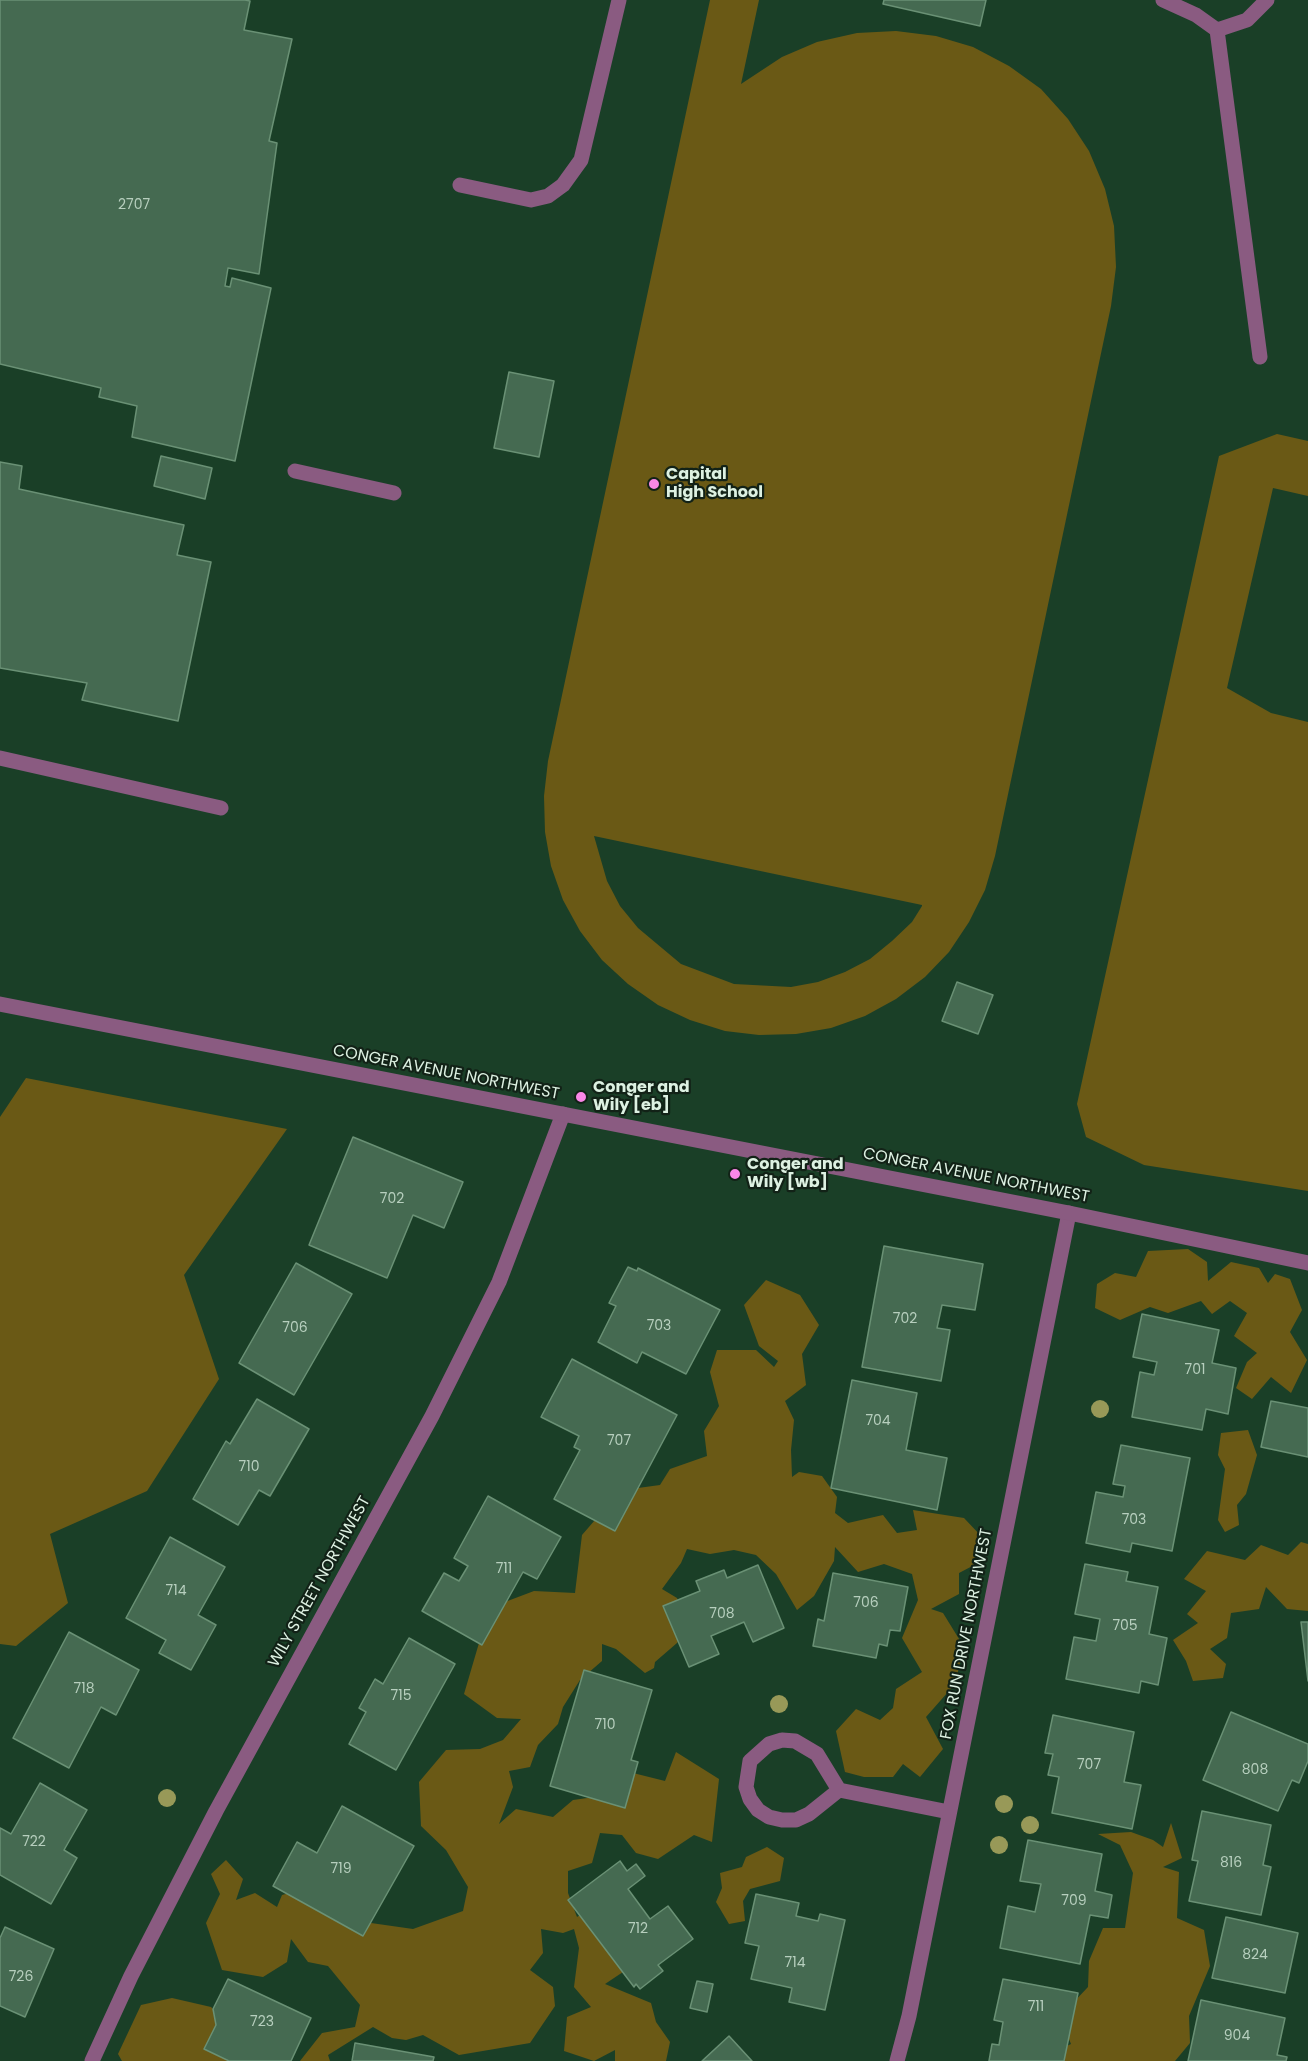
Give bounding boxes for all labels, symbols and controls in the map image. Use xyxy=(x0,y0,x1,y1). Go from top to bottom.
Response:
house number: 2707 xyxy=(118,197,150,213)
place label: Capital High School xyxy=(666,465,763,503)
marker: Capital High School xyxy=(647,477,661,491)
street label: CONGER AVENUE NORTHWEST xyxy=(331,1042,561,1104)
place label: Conger and Wily [eb] xyxy=(593,1078,690,1116)
marker: Conger and Wily [eb] xyxy=(574,1090,588,1104)
street label: CONGER AVENUE NORTHWEST xyxy=(861,1145,1091,1207)
place label: Conger and Wily [wb] xyxy=(747,1155,844,1193)
marker: Conger and Wily [wb] xyxy=(728,1167,742,1181)
house number: 702 xyxy=(380,1191,404,1207)
house number: 702 xyxy=(893,1311,917,1327)
house number: 703 xyxy=(647,1318,671,1334)
house number: 706 xyxy=(282,1320,308,1336)
house number: 701 xyxy=(1185,1362,1205,1378)
house number: 704 xyxy=(865,1413,891,1429)
house number: 707 xyxy=(607,1433,631,1449)
house number: 710 xyxy=(239,1459,259,1475)
street label: WILY STREET NORTHWEST xyxy=(265,1493,375,1671)
house number: 703 xyxy=(1122,1512,1146,1528)
street label: FOX RUN DRIVE NORTHWEST xyxy=(937,1527,997,1741)
house number: 711 xyxy=(496,1561,512,1577)
house number: 714 xyxy=(166,1583,186,1599)
house number: 706 xyxy=(853,1595,879,1611)
house number: 708 xyxy=(709,1606,735,1622)
house number: 705 xyxy=(1112,1618,1138,1634)
house number: 718 xyxy=(74,1681,94,1697)
house number: 715 xyxy=(391,1688,411,1704)
house number: 710 xyxy=(595,1717,615,1733)
house number: 707 xyxy=(1077,1757,1101,1773)
house number: 808 xyxy=(1242,1762,1268,1778)
house number: 722 xyxy=(22,1834,46,1850)
house number: 816 xyxy=(1220,1855,1242,1871)
house number: 719 xyxy=(331,1861,351,1877)
house number: 709 xyxy=(1061,1893,1087,1909)
house number: 712 xyxy=(628,1921,648,1937)
house number: 824 xyxy=(1242,1947,1268,1963)
house number: 714 xyxy=(785,1955,805,1971)
house number: 726 xyxy=(9,1969,33,1985)
house number: 711 xyxy=(1028,1999,1044,2015)
house number: 723 xyxy=(250,2014,274,2030)
house number: 904 xyxy=(1224,2028,1250,2044)

